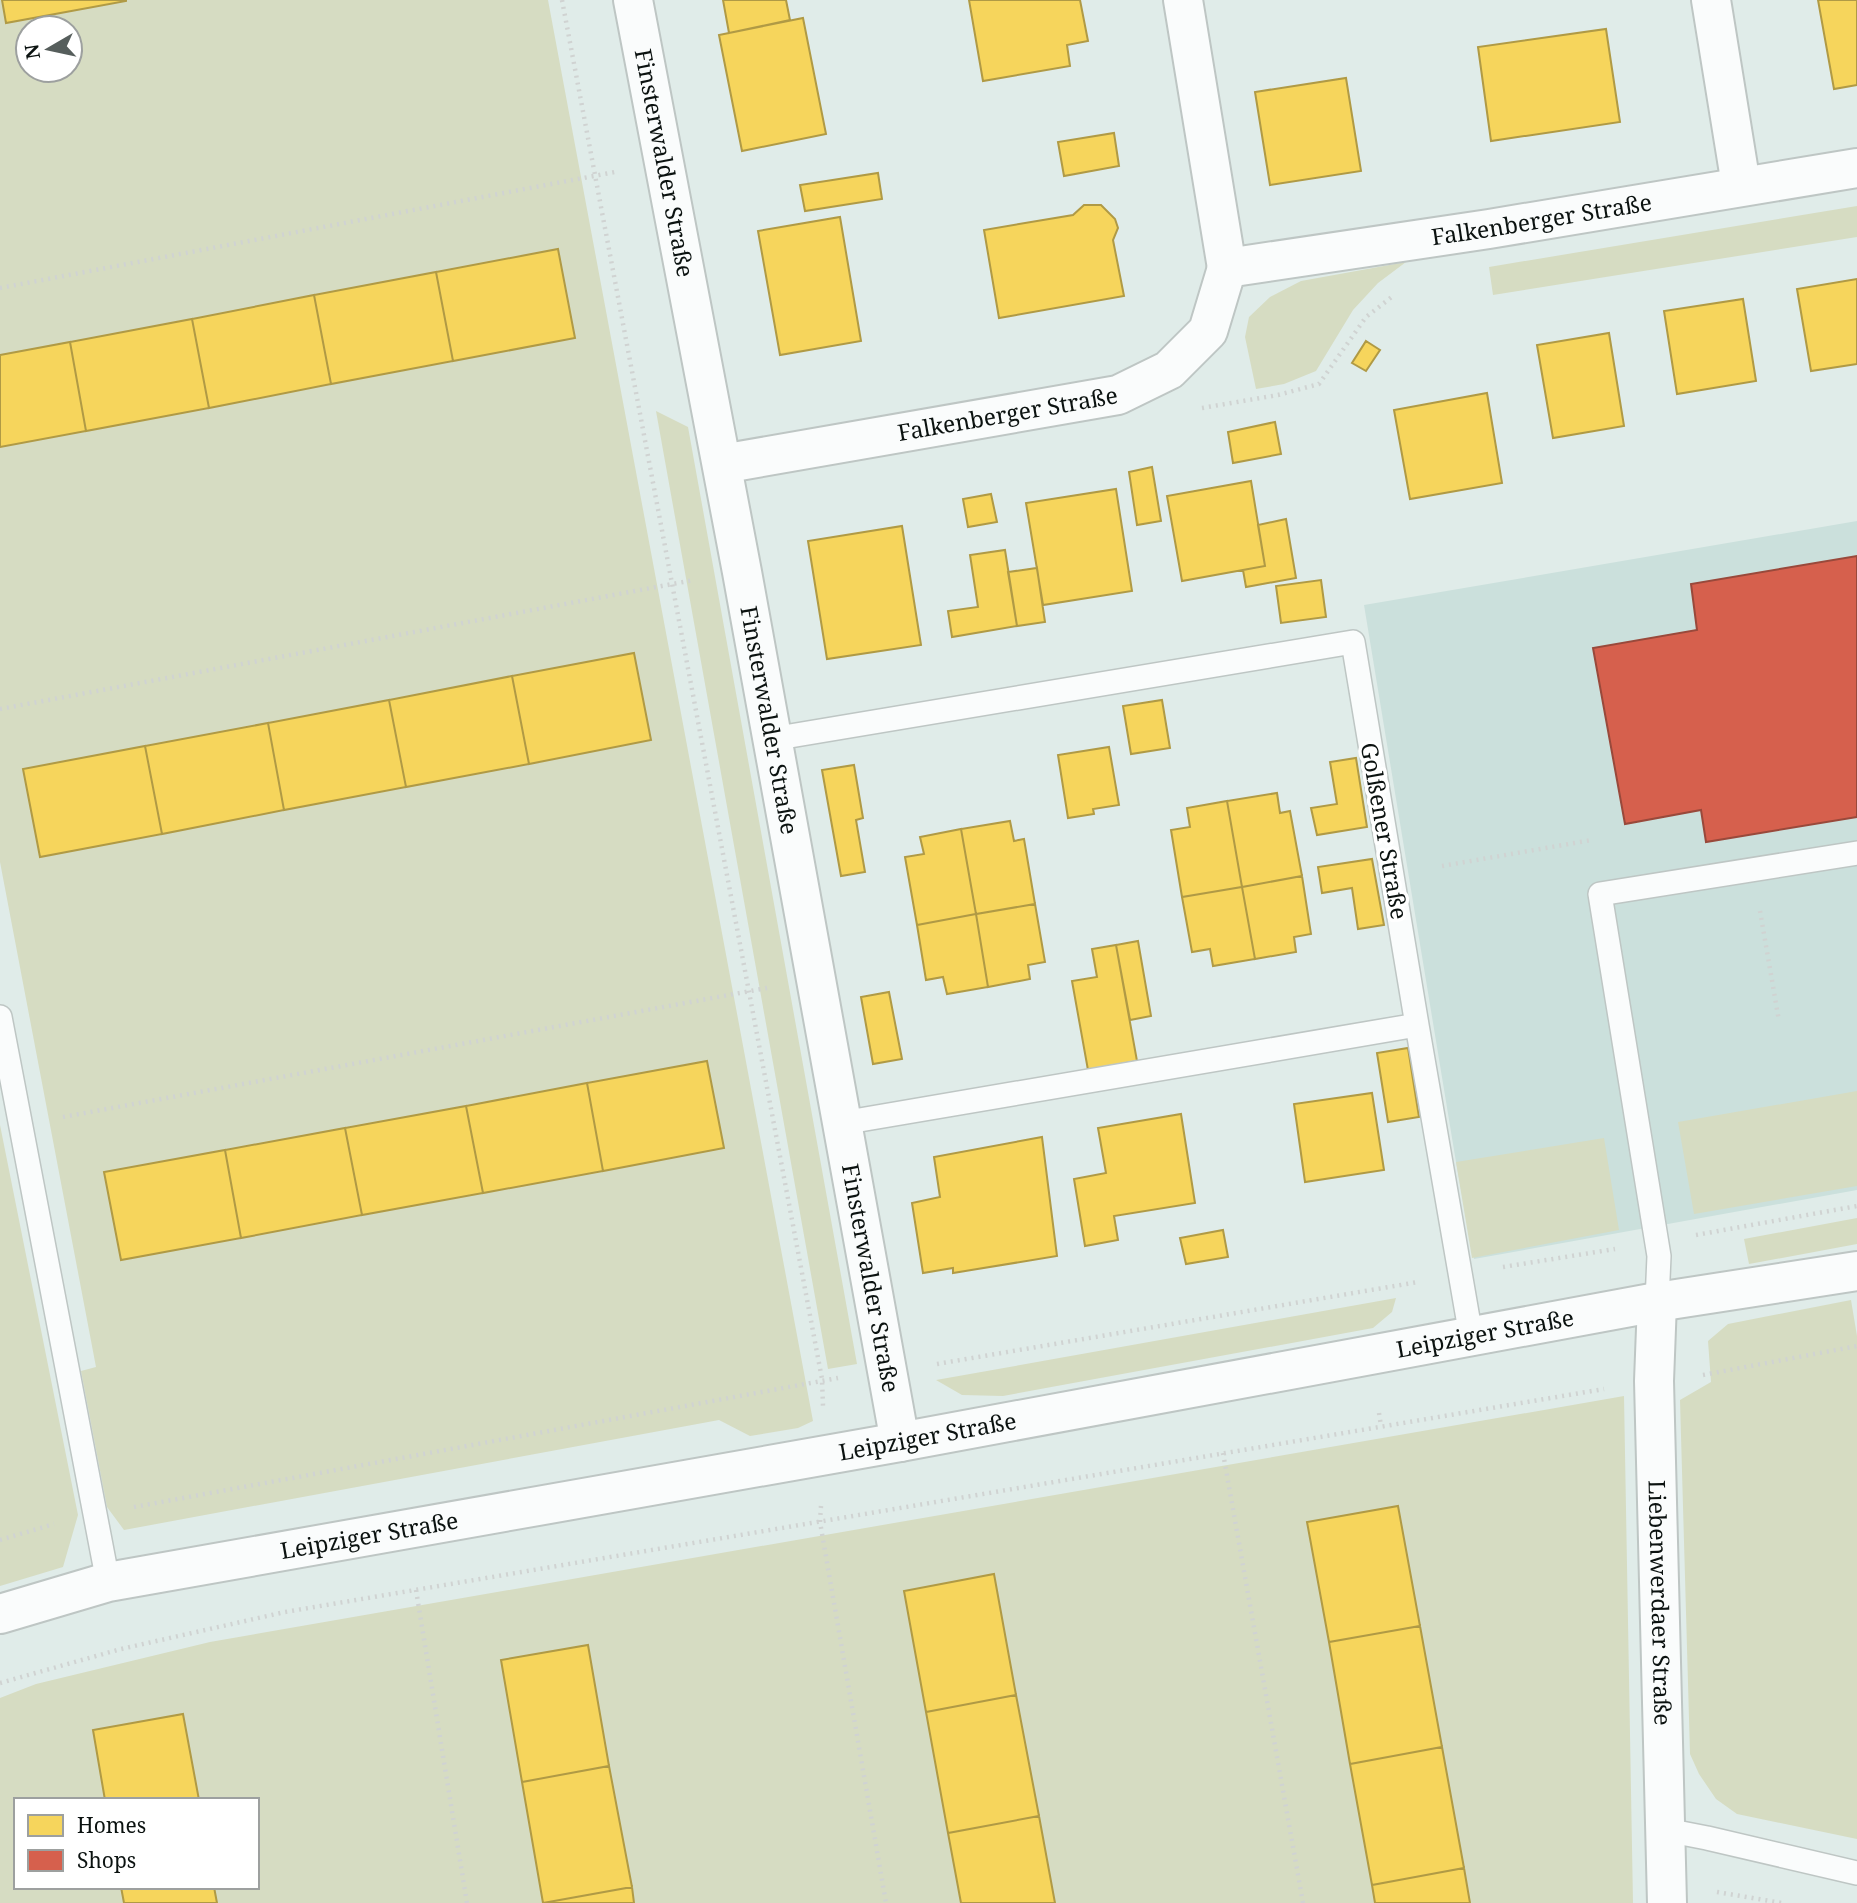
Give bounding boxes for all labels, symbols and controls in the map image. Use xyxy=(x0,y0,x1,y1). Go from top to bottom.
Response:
north arrow xyxy=(14,14,84,84)
text: N xyxy=(18,42,46,61)
street label: Finsterwalder Straße xyxy=(628,46,702,280)
street label: Falkenberger Straße xyxy=(1429,185,1654,252)
street label: Falkenberger Straße xyxy=(895,378,1120,448)
street label: Finsterwalder Straße xyxy=(733,603,806,837)
street label: Golßener Straße xyxy=(1354,740,1416,922)
street label: Finsterwalder Straße xyxy=(835,1161,908,1395)
street label: Leipziger Straße xyxy=(1394,1301,1576,1365)
street label: Leipziger Straße xyxy=(836,1404,1019,1468)
street label: Liebenwerdaer Straße xyxy=(1641,1480,1680,1726)
street label: Leipziger Straße xyxy=(278,1503,461,1566)
legend xyxy=(14,1798,259,1889)
text: Homes xyxy=(77,1811,146,1839)
text: Shops xyxy=(77,1846,136,1874)

